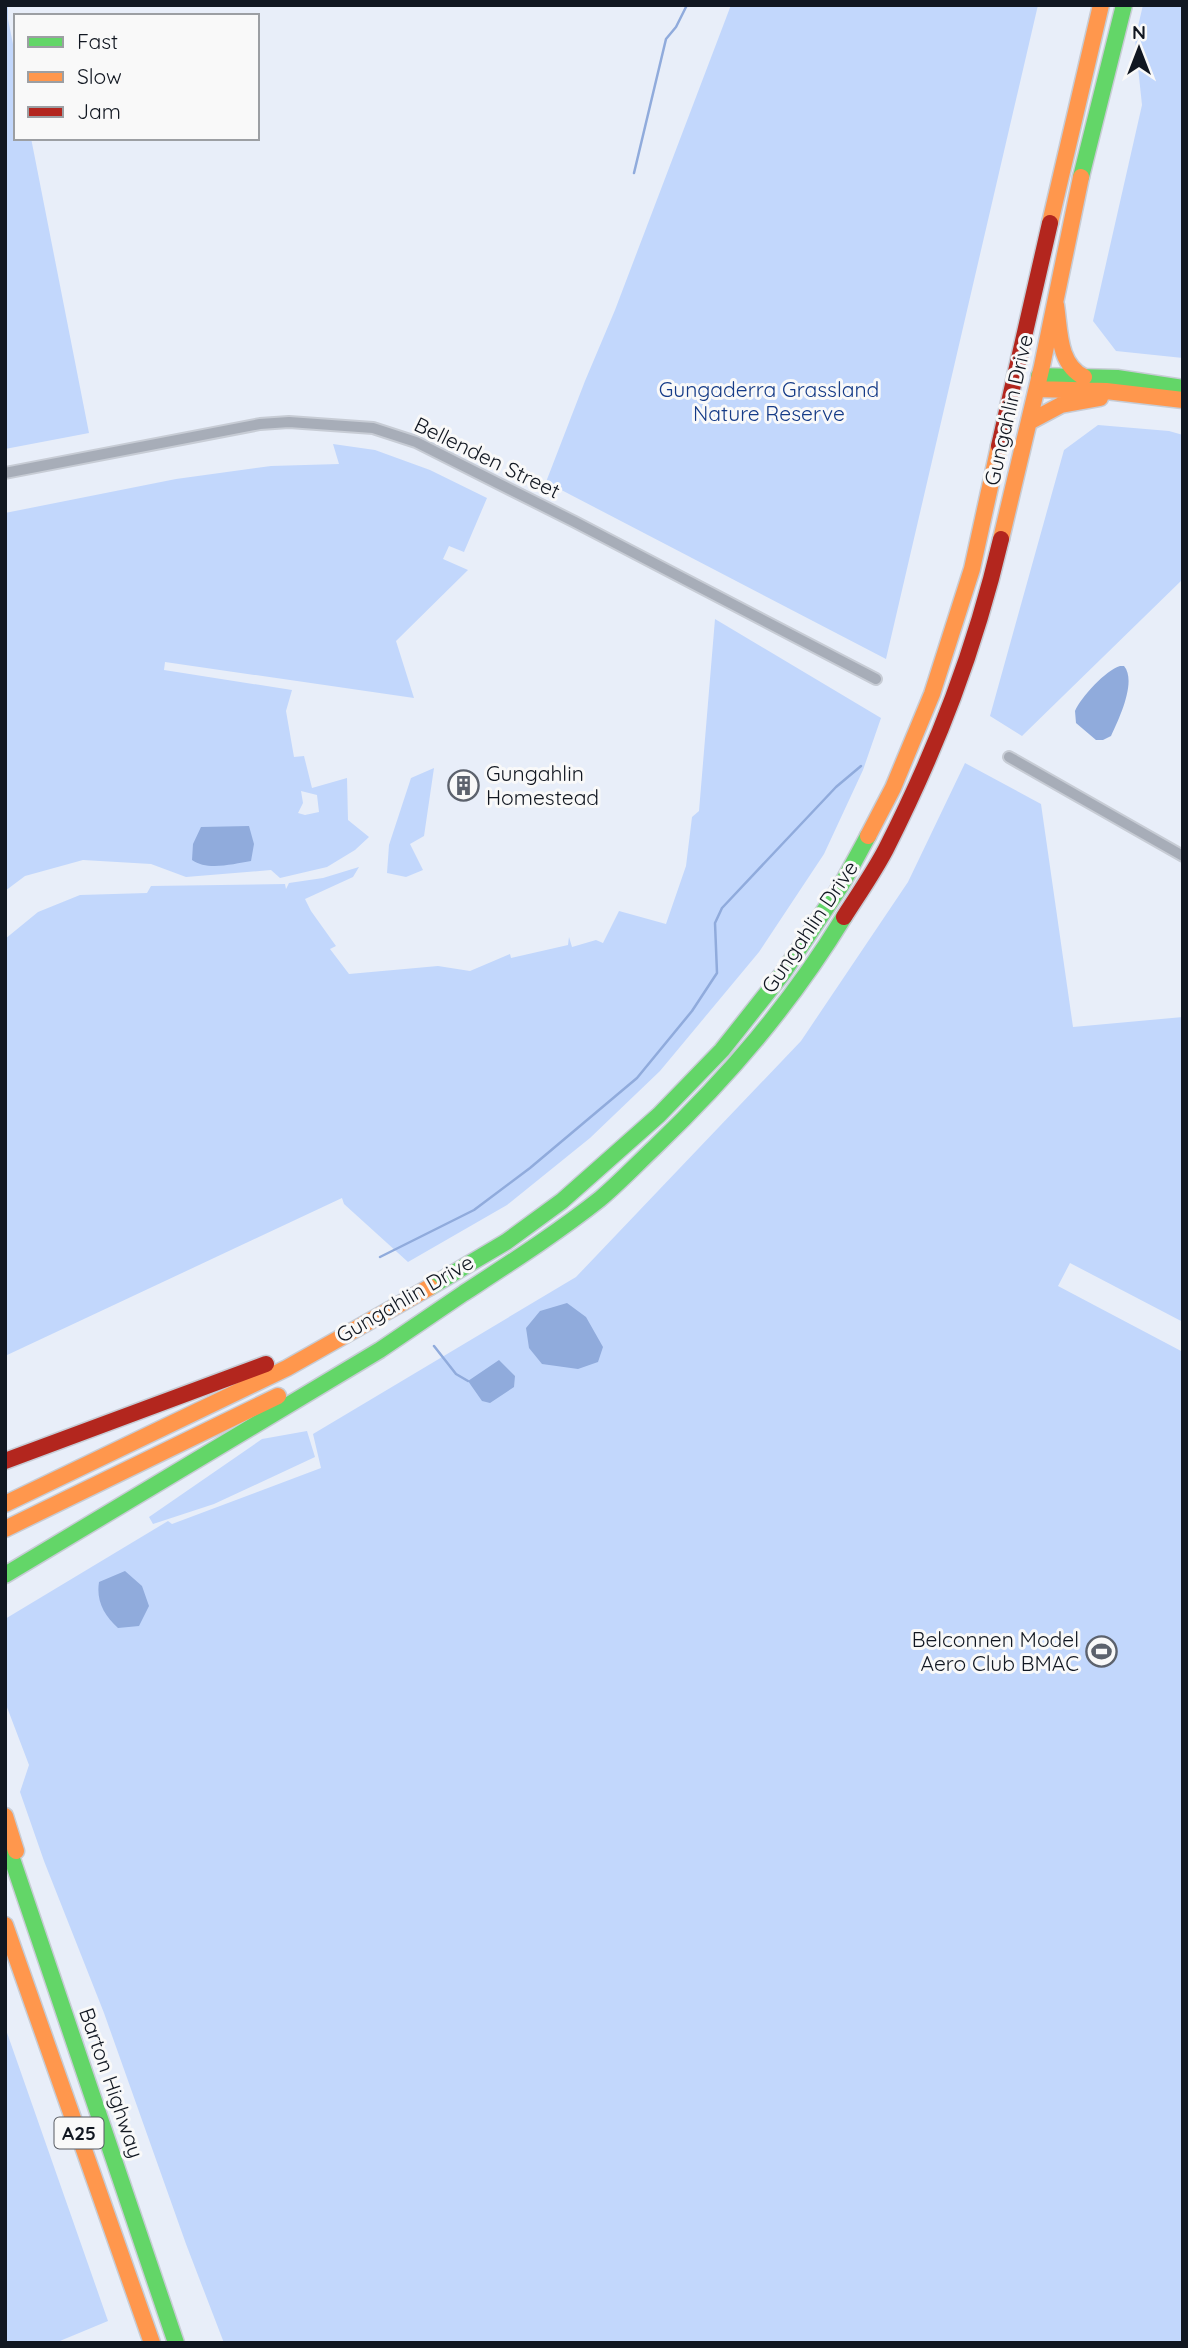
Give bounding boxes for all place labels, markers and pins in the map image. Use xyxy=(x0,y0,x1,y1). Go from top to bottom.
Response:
place label: Gungahlin Homestead xyxy=(486,760,599,810)
building icon: Gungahlin Homestead xyxy=(446,769,480,803)
place label: Belconnen Model Aero Club BMAC xyxy=(912,1626,1079,1676)
sports icon: Belconnen Model Aero Club BMAC xyxy=(1085,1635,1119,1669)

